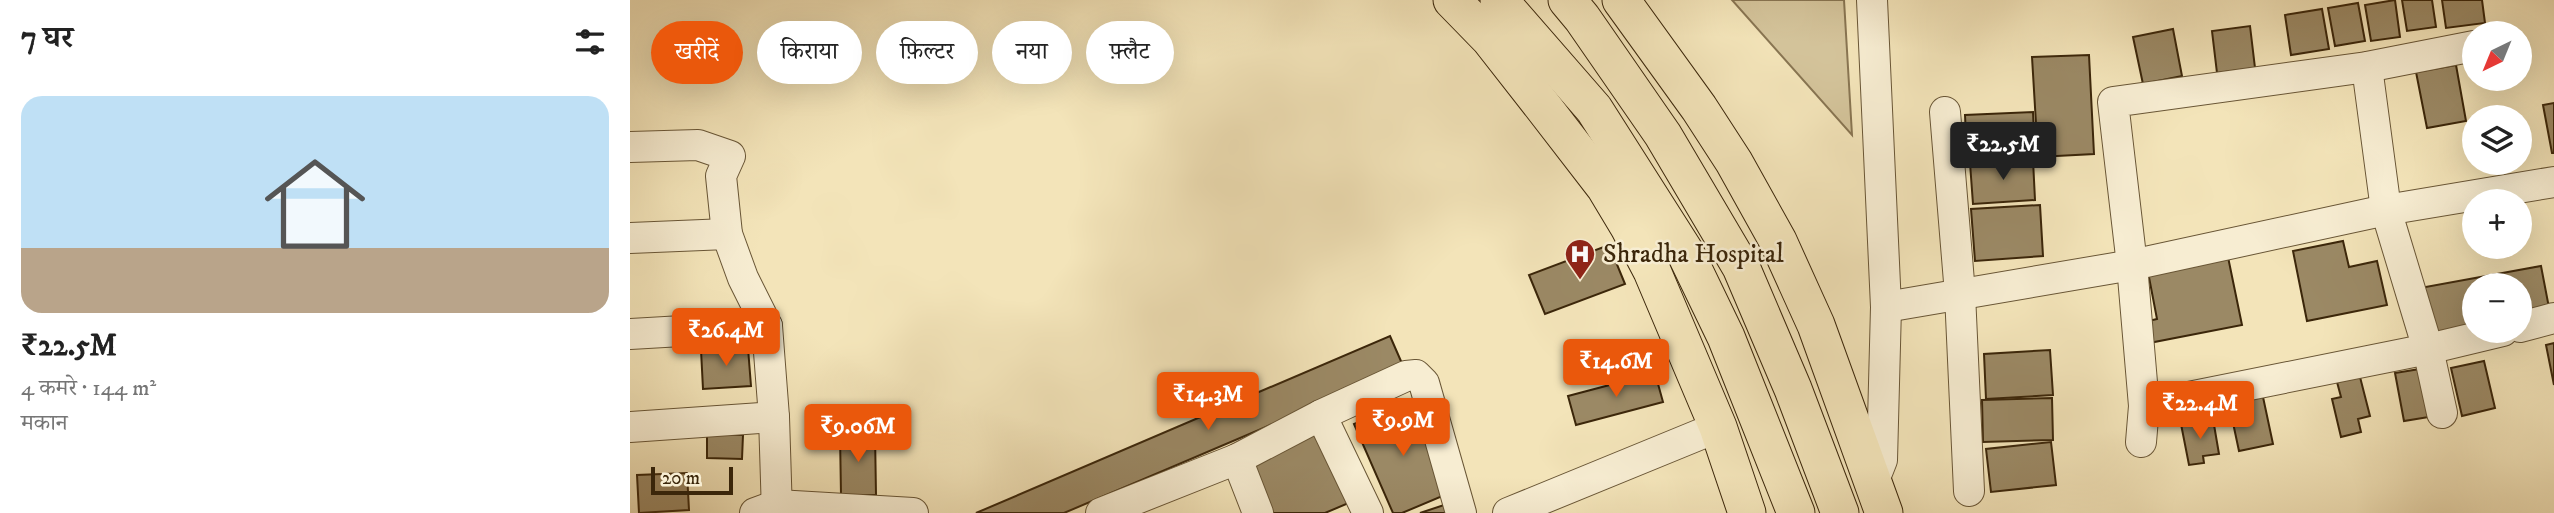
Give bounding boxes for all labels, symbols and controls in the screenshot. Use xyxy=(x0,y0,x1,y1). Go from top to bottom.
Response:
text: 7 घर xyxy=(21,20,73,57)
chip: खरीदें xyxy=(651,21,743,84)
chip: किराया xyxy=(757,21,862,84)
chip: फ़िल्टर xyxy=(876,21,978,84)
chip: नया xyxy=(992,21,1072,84)
chip: फ़्लैट xyxy=(1086,21,1174,84)
north arrow xyxy=(2462,21,2532,91)
map controls xyxy=(2462,21,2532,343)
icon: filters xyxy=(571,23,609,61)
button: layers xyxy=(2462,105,2532,175)
pin: ₹22.5M xyxy=(1946,122,2060,182)
text: ₹22.5M xyxy=(1966,130,2040,159)
icon: home xyxy=(252,141,378,267)
button: + xyxy=(2462,189,2532,259)
hospital icon: Shradha Hospital xyxy=(1563,237,1597,281)
place label: Shradha Hospital xyxy=(1603,238,1784,271)
button: − xyxy=(2462,273,2532,343)
pin: ₹26.4M xyxy=(669,308,783,368)
text: ₹26.4M xyxy=(688,316,764,345)
text: ₹22.5M xyxy=(21,328,117,365)
pin: ₹14.6M xyxy=(1559,340,1673,399)
text: ₹14.6M xyxy=(1579,347,1653,376)
pin: ₹14.3M xyxy=(1151,372,1265,432)
text: 4 कमरे · 144 m² xyxy=(21,374,156,403)
text: ₹14.3M xyxy=(1173,380,1243,409)
pin: ₹22.4M xyxy=(2143,382,2257,441)
text: ₹22.4M xyxy=(2162,389,2238,418)
pin: ₹9.9M xyxy=(1354,398,1452,458)
pin: ₹9.06M xyxy=(801,405,915,464)
text: ₹9.9M xyxy=(1372,406,1434,435)
text: मकान xyxy=(21,409,68,438)
text: ₹9.06M xyxy=(820,412,896,441)
scale bar xyxy=(651,464,733,496)
text: 20 m xyxy=(662,467,700,490)

